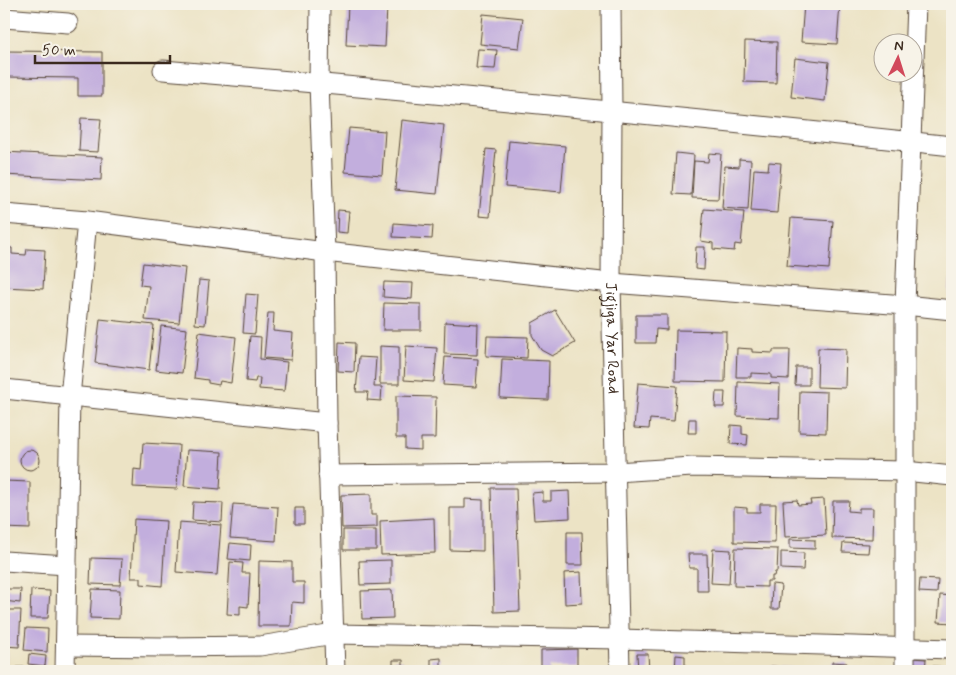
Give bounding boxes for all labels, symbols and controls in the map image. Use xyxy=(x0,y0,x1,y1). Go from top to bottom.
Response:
scale bar xyxy=(35,32,170,64)
north arrow xyxy=(874,32,924,82)
text: N xyxy=(894,37,904,55)
text: 50 m xyxy=(42,41,76,61)
street label: Jigjiga Yar Road xyxy=(600,282,624,394)

